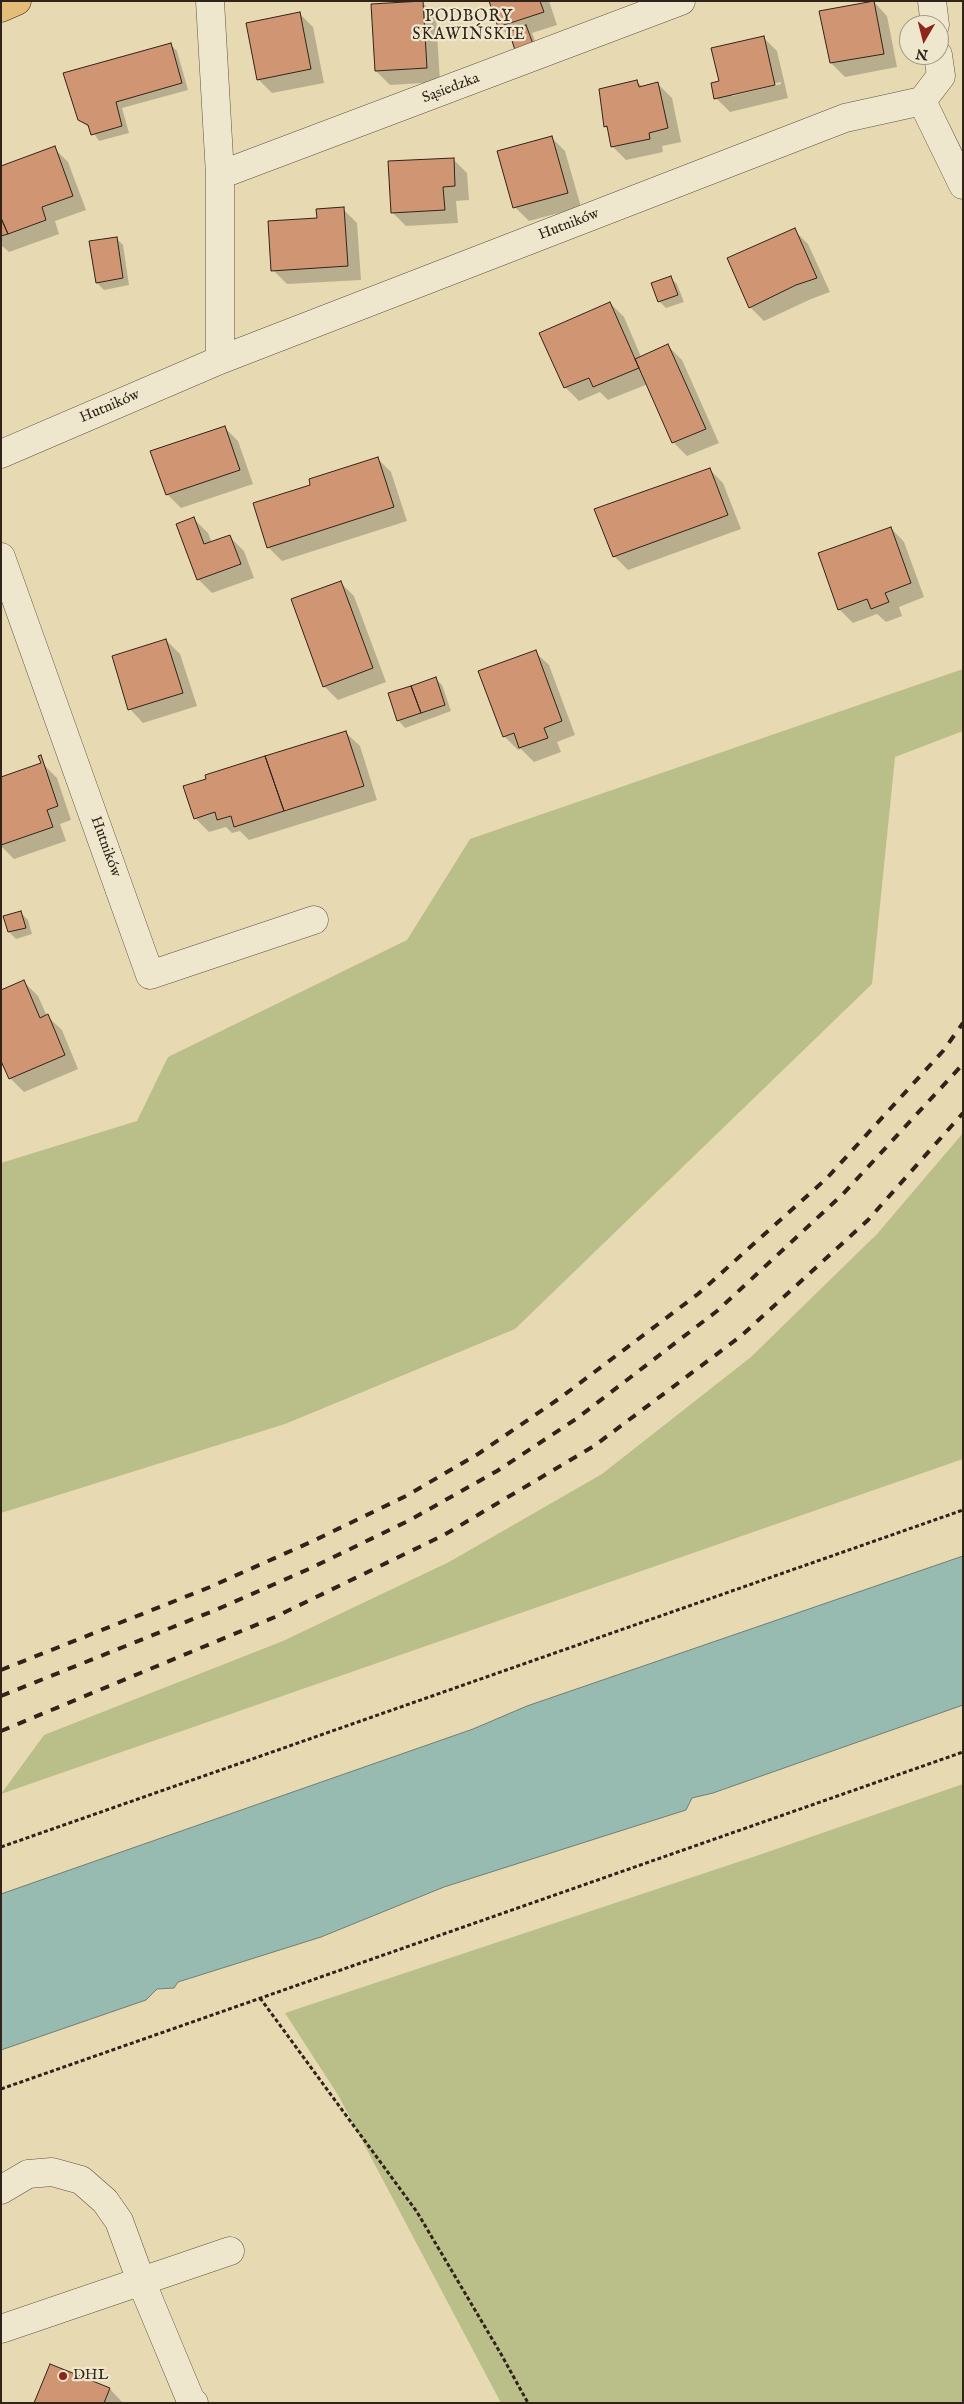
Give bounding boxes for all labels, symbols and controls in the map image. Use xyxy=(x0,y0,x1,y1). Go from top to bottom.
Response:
district label: PODBORY SKAWIŃSKIE xyxy=(411,8,527,46)
north arrow xyxy=(899,15,949,65)
text: N xyxy=(915,44,929,64)
street label: Sąsiedzka xyxy=(420,70,482,108)
street label: Hutników xyxy=(536,205,602,245)
street label: Hutników xyxy=(77,386,143,428)
street label: Hutników xyxy=(86,814,124,880)
place label: DHL xyxy=(73,2367,108,2385)
marker: DHL xyxy=(57,2370,69,2382)

